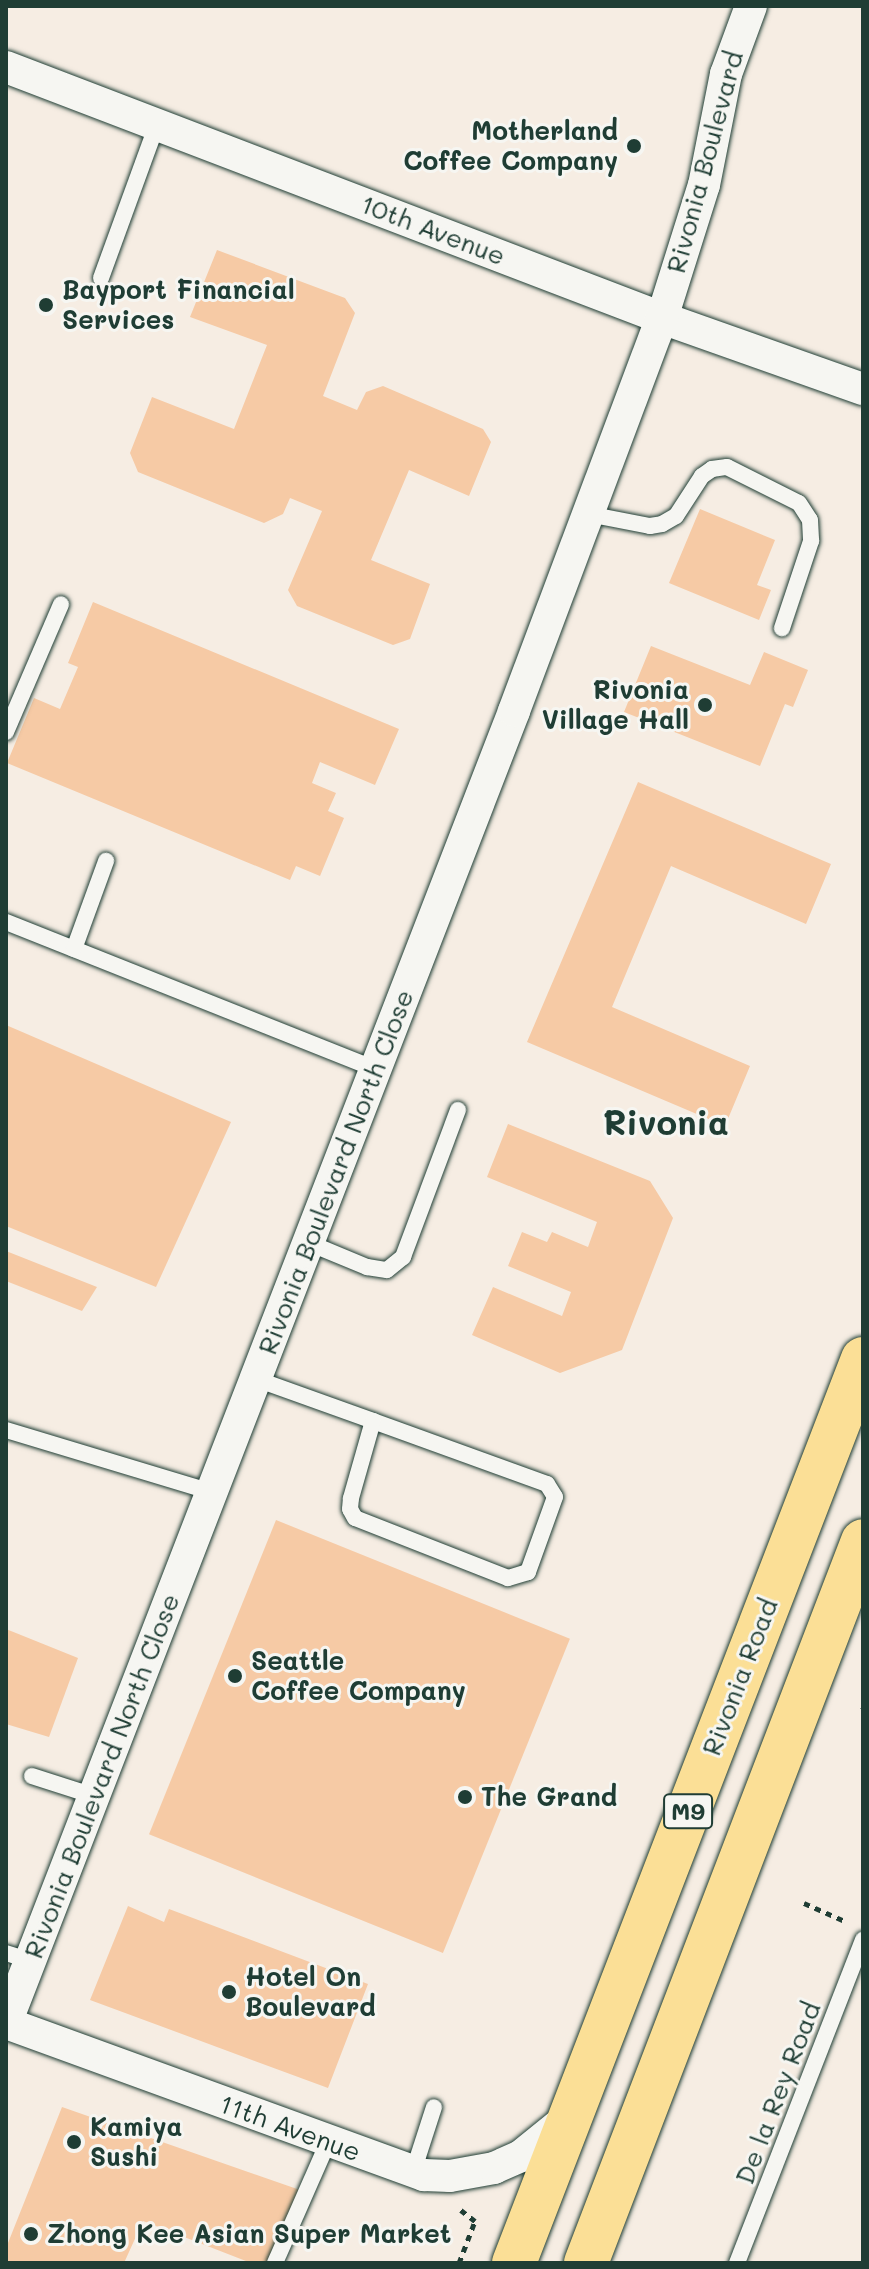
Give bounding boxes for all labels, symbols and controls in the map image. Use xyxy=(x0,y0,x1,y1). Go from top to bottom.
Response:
street label: Rivonia Boulevard xyxy=(660,48,750,276)
place label: Motherland Coffee Company xyxy=(403,115,618,176)
marker: Motherland Coffee Company xyxy=(625,137,643,155)
street label: 10th Avenue xyxy=(356,188,510,272)
place label: Bayport Financial Services xyxy=(62,274,295,336)
marker: Bayport Financial Services xyxy=(37,296,55,314)
place label: Rivonia Village Hall xyxy=(542,674,689,736)
marker: Rivonia Village Hall xyxy=(696,696,714,714)
street label: Rivonia Boulevard North Close xyxy=(252,985,420,1359)
district label: Rivonia xyxy=(603,1102,729,1142)
street label: Rivonia Boulevard North Close xyxy=(18,1589,186,1963)
street label: Rivonia Road xyxy=(696,1594,784,1760)
place label: Seattle Coffee Company xyxy=(251,1645,466,1706)
marker: Seattle Coffee Company xyxy=(226,1667,244,1685)
place label: The Grand xyxy=(481,1781,617,1813)
marker: The Grand xyxy=(456,1788,474,1806)
road number: M9 xyxy=(662,1791,714,1831)
place label: Hotel On Boulevard xyxy=(245,1961,376,2022)
marker: Hotel On Boulevard xyxy=(220,1983,238,2001)
street label: De la Rey Road xyxy=(729,1997,827,2189)
street label: 11th Avenue xyxy=(215,2088,365,2168)
place label: Kamiya Sushi xyxy=(90,2111,183,2172)
marker: Kamiya Sushi xyxy=(65,2133,83,2151)
place label: Zhong Kee Asian Super Market xyxy=(47,2218,451,2250)
marker: Zhong Kee Asian Super Market xyxy=(22,2225,40,2243)

